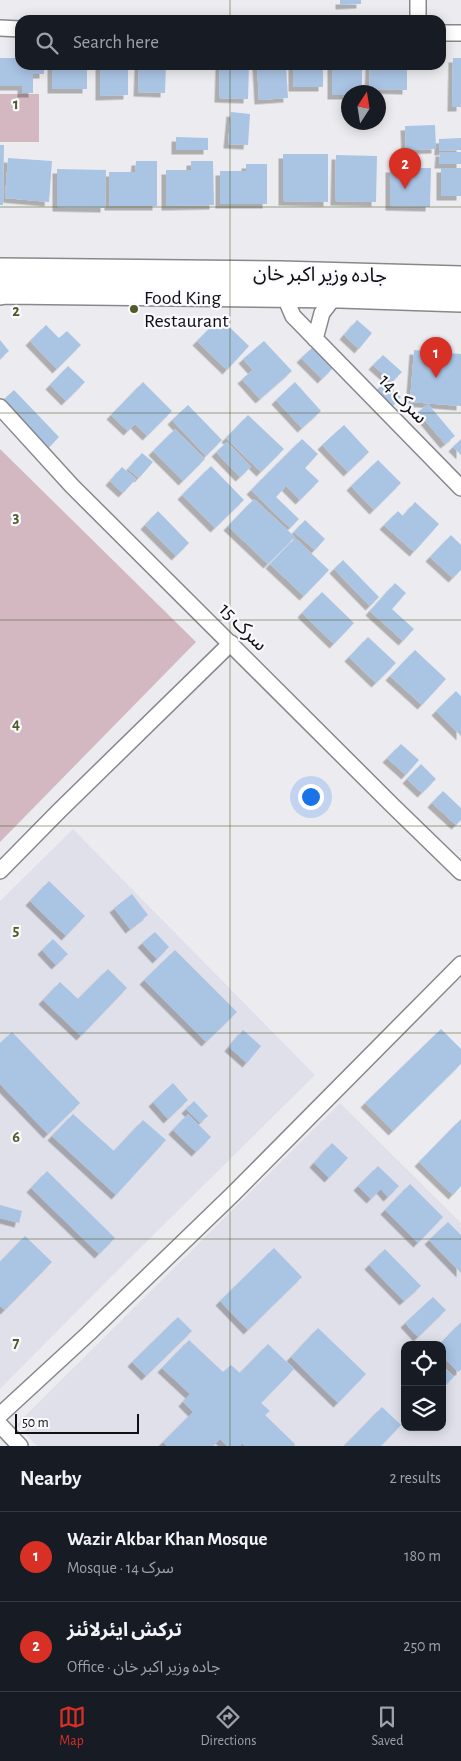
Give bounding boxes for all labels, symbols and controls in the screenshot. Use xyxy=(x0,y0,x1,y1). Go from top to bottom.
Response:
search box xyxy=(15,15,446,70)
icon: search xyxy=(33,29,61,57)
text: Search here xyxy=(73,33,159,52)
north arrow xyxy=(341,85,386,130)
text: 1 xyxy=(13,96,19,112)
pin: 2 xyxy=(389,148,421,189)
street label: جاده وزیر اکبر خان xyxy=(253,264,387,287)
place label: Food King Restaurant xyxy=(144,288,229,331)
text: 2 xyxy=(12,303,20,319)
marker: Food King Restaurant xyxy=(128,303,140,315)
pin: 1 xyxy=(420,337,452,378)
street label: سرک 14 xyxy=(374,370,431,428)
text: 3 xyxy=(13,509,20,525)
street label: سرک 15 xyxy=(214,599,271,656)
text: 4 xyxy=(12,716,20,732)
your location xyxy=(298,784,324,810)
text: 5 xyxy=(13,922,20,938)
text: 6 xyxy=(12,1129,20,1145)
text: 7 xyxy=(13,1335,20,1351)
map controls xyxy=(401,1341,446,1431)
button: locate xyxy=(401,1341,446,1386)
button: layers xyxy=(401,1386,446,1431)
scale bar xyxy=(15,1411,139,1434)
text: 50 m xyxy=(22,1416,49,1430)
text: Nearby xyxy=(20,1468,81,1489)
text: 2 results xyxy=(389,1470,441,1486)
text: Wazir Akbar Khan Mosque xyxy=(67,1530,268,1549)
text: 1 xyxy=(33,1548,39,1564)
text: 180 m xyxy=(404,1548,441,1564)
text: Mosque · سرک 14 xyxy=(67,1560,174,1576)
text: ترکش ایئرلائنز xyxy=(67,1621,182,1640)
text: 2 xyxy=(32,1638,40,1654)
text: 250 m xyxy=(403,1638,441,1654)
text: Office · جاده وزیر اکبر خان xyxy=(67,1659,220,1675)
tab: Map xyxy=(58,1703,86,1750)
tab: Directions xyxy=(201,1703,256,1750)
tab: Saved xyxy=(371,1703,403,1750)

